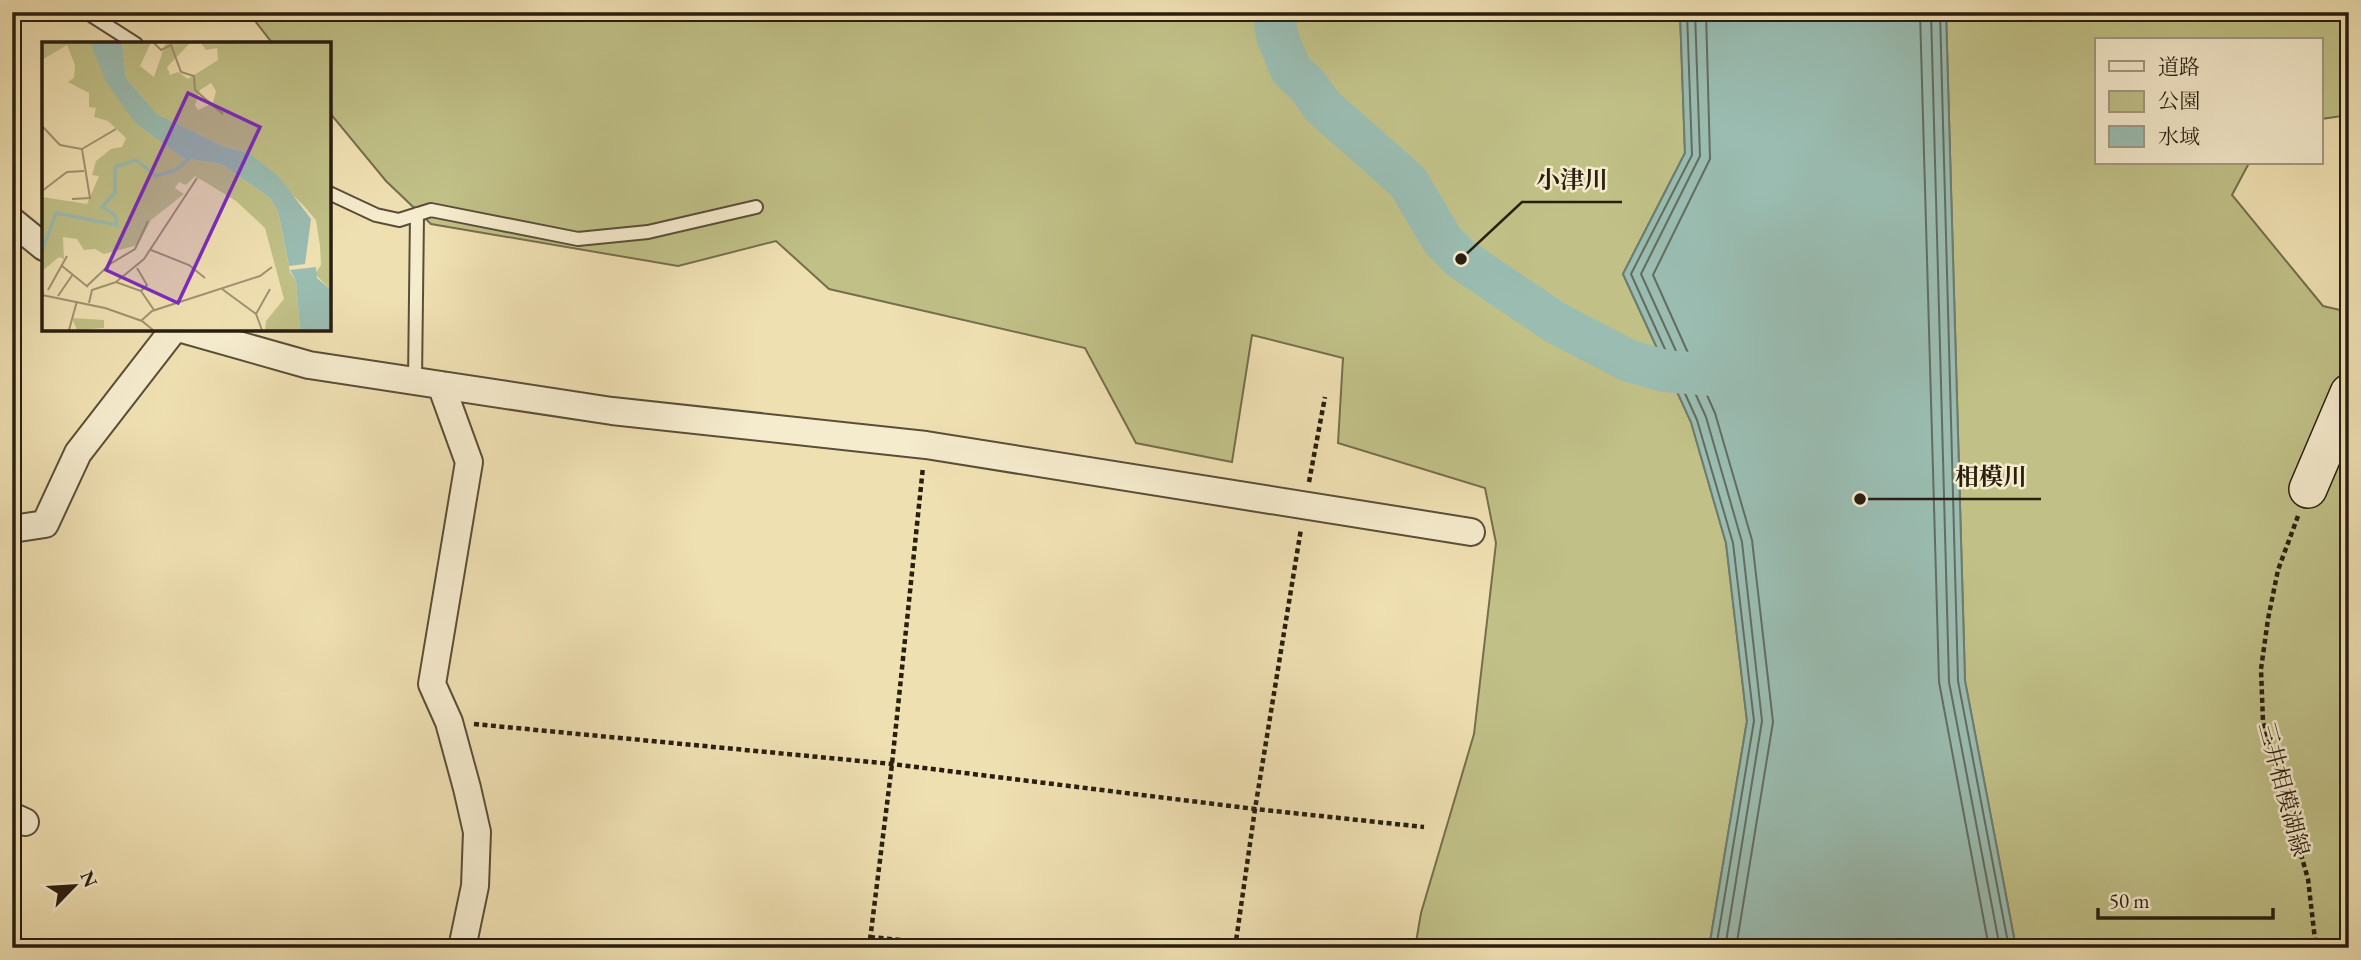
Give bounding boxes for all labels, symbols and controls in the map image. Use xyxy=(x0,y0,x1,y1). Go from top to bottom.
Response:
legend xyxy=(2095,38,2322,164)
inset map xyxy=(42,42,331,331)
text: 道路 xyxy=(2158,53,2200,80)
text: 公園 xyxy=(2158,87,2200,114)
text: 水域 xyxy=(2158,123,2200,150)
callout: 小津川 xyxy=(1522,157,1622,202)
text: 小津川 xyxy=(1536,164,1608,195)
callout: 相模川 xyxy=(1941,454,2041,499)
text: 相模川 xyxy=(1955,461,2027,492)
street label: 三井相模湖線 xyxy=(2252,718,2316,860)
north arrow xyxy=(38,852,108,922)
text: N xyxy=(74,867,104,892)
scale bar xyxy=(2098,876,2274,920)
text: 50 m xyxy=(2109,887,2150,914)

